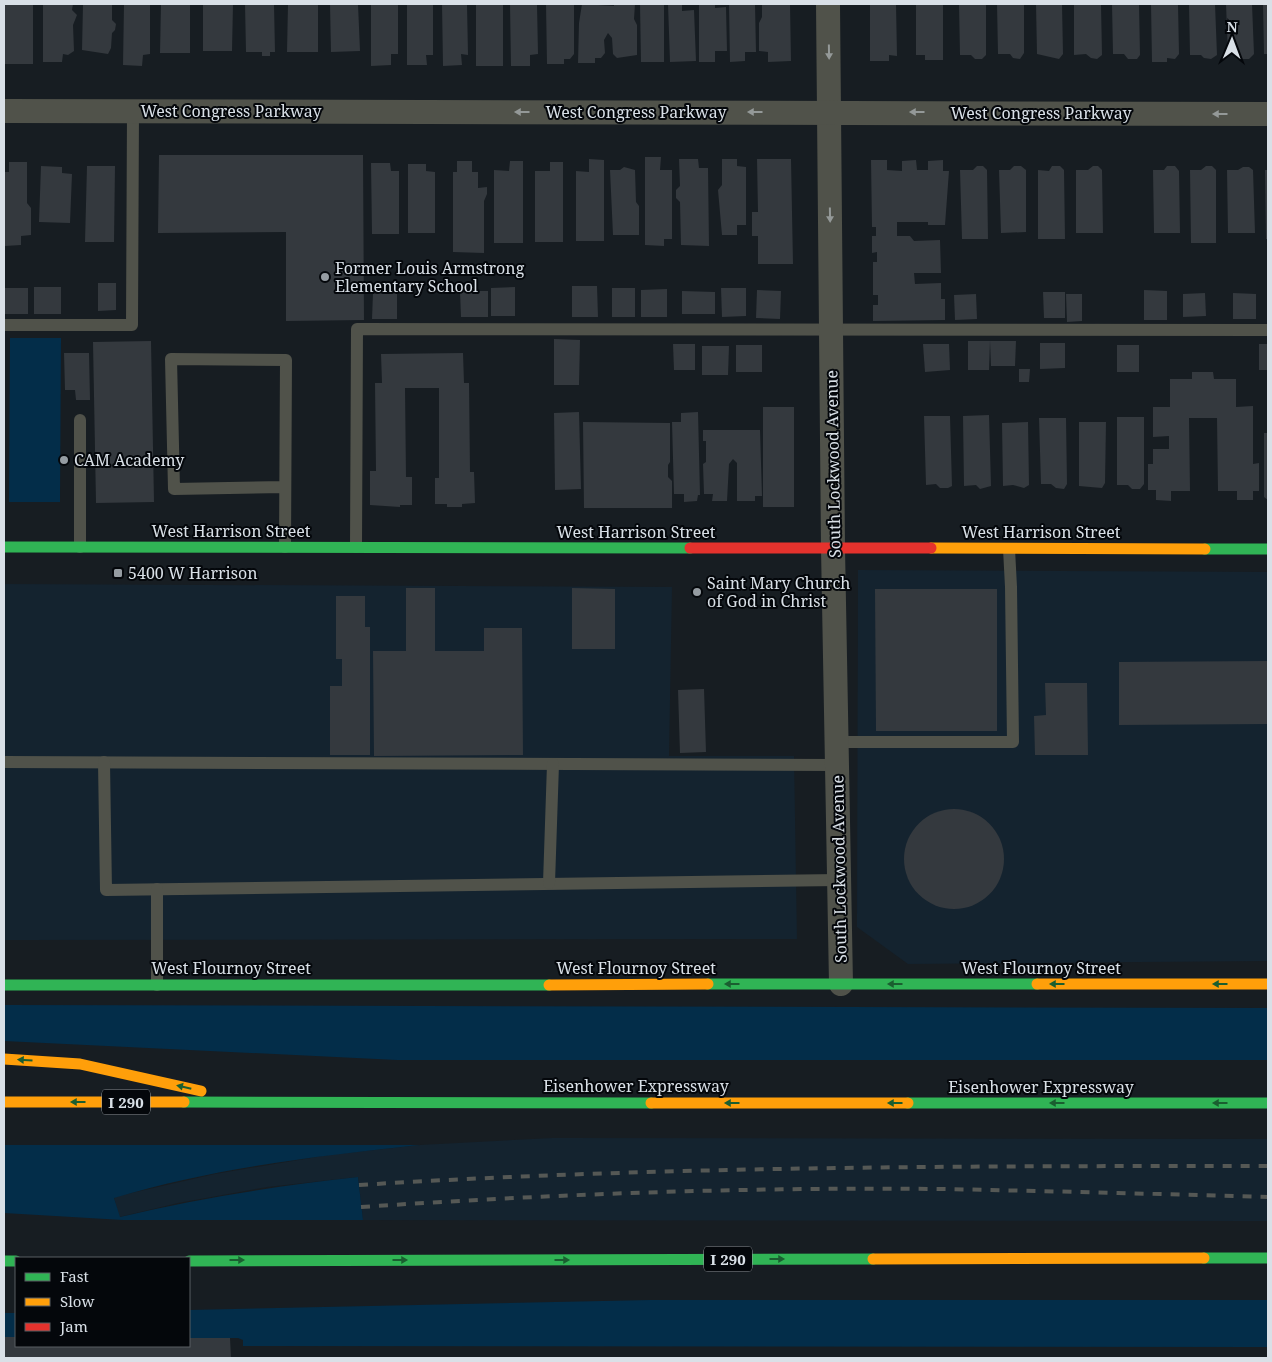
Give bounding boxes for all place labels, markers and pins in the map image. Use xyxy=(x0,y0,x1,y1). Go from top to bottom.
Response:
place label: Former Louis Armstrong Elementary School xyxy=(335,257,525,297)
marker: Former Louis Armstrong Elementary School xyxy=(319,271,331,283)
place label: CAM Academy xyxy=(74,449,185,471)
marker: CAM Academy xyxy=(58,454,70,466)
place label: 5400 W Harrison xyxy=(128,562,258,584)
marker: 5400 W Harrison xyxy=(112,567,124,579)
place label: Saint Mary Church of God in Christ xyxy=(707,572,850,612)
marker: Saint Mary Church of God in Christ xyxy=(691,586,703,598)

